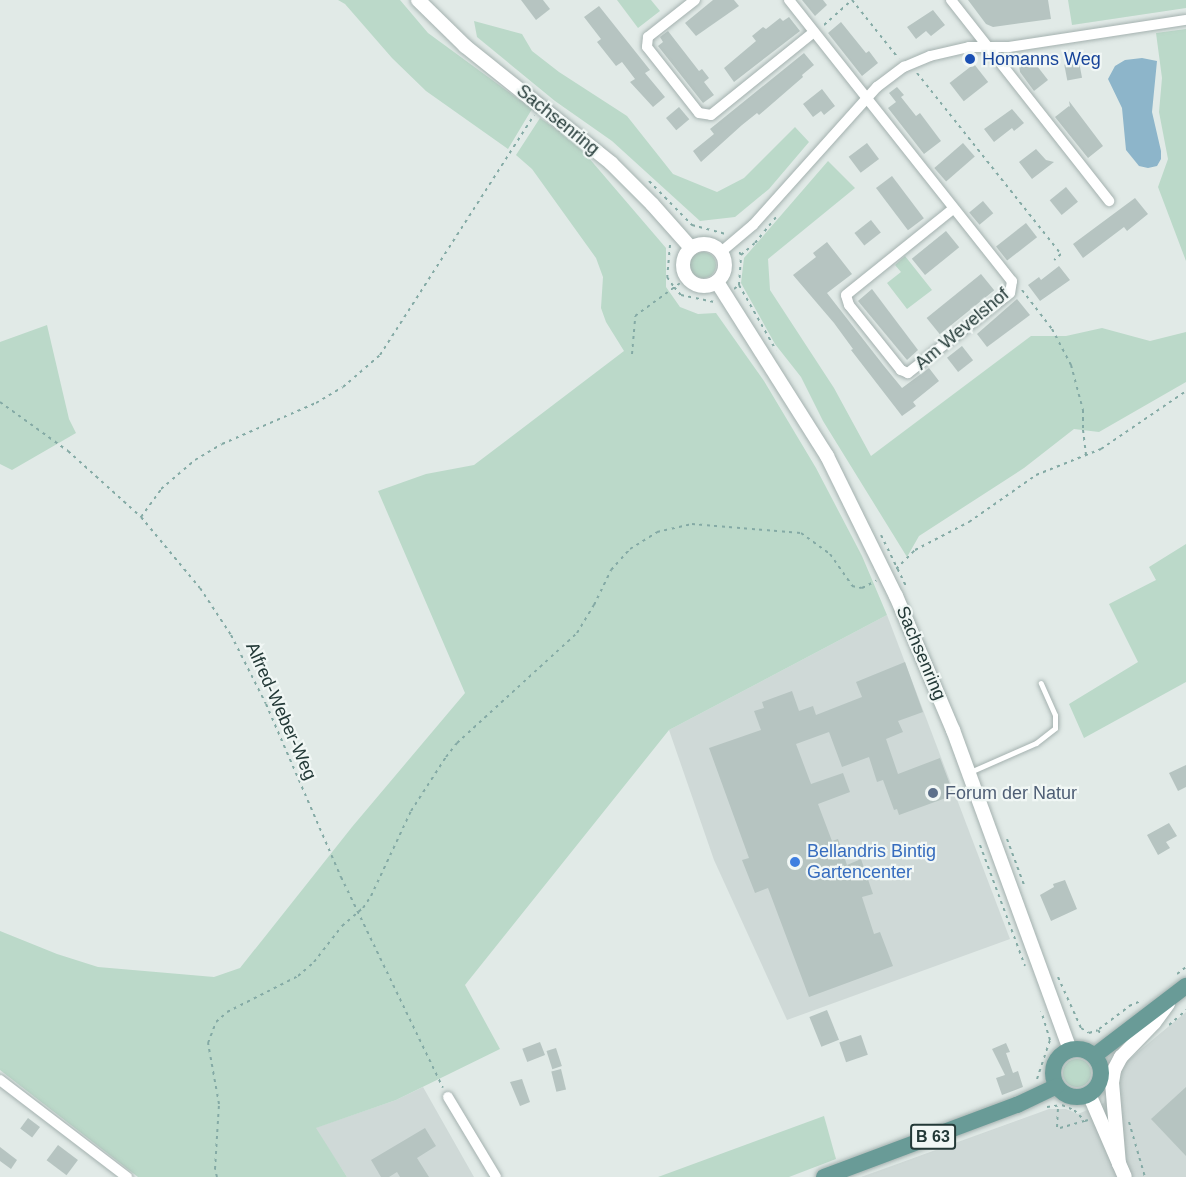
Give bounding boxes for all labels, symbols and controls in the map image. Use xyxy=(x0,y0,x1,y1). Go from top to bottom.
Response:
place label: Homanns Weg xyxy=(982,48,1101,70)
marker: Homanns Weg xyxy=(963,52,977,66)
street label: Sachsenring xyxy=(512,80,604,160)
street label: Am Wevelshof xyxy=(911,284,1013,374)
street label: Sachsenring xyxy=(892,603,950,703)
street label: Alfred-Weber-Weg xyxy=(241,639,321,783)
place label: Forum der Natur xyxy=(945,782,1077,804)
marker: Forum der Natur xyxy=(926,786,940,800)
place label: Bellandris Bintig Gartencenter xyxy=(807,841,936,884)
marker: Bellandris Bintig Gartencenter xyxy=(788,855,802,869)
road number: B 63 xyxy=(909,1124,957,1150)

